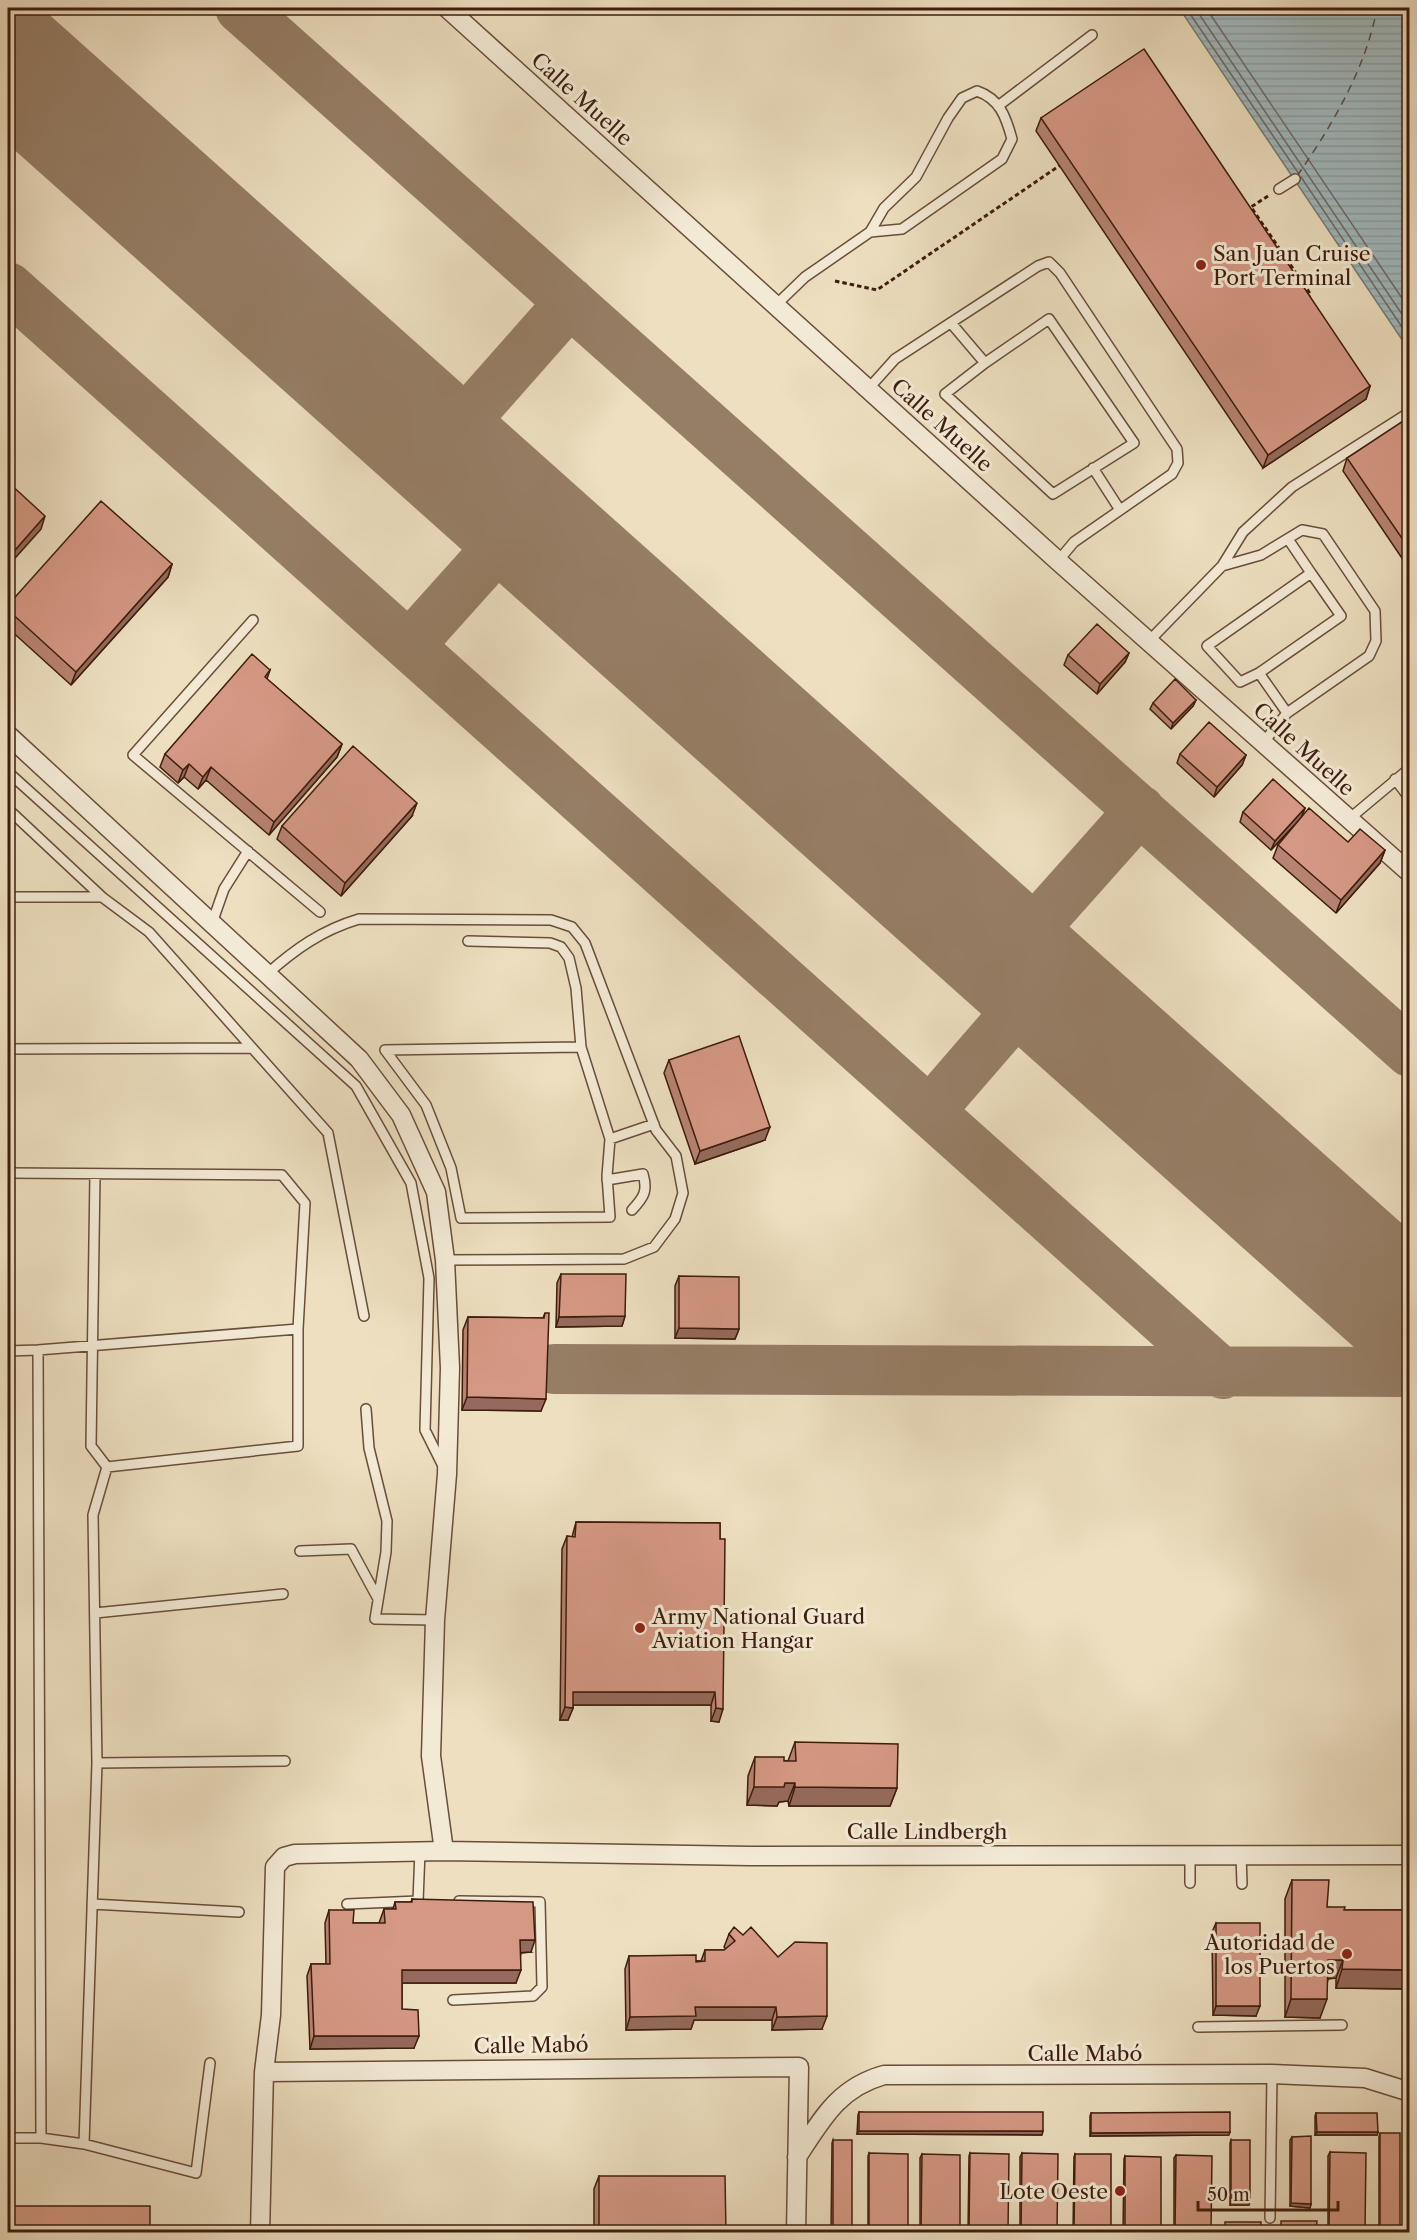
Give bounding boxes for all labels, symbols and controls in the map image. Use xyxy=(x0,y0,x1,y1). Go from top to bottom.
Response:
street label: Calle Muelle xyxy=(526,47,638,151)
place label: San Juan Cruise Port Terminal xyxy=(1213,241,1371,290)
marker: San Juan Cruise Port Terminal xyxy=(1194,258,1208,272)
street label: Calle Muelle xyxy=(886,373,998,477)
street label: Calle Muelle xyxy=(1248,697,1360,801)
place label: Army National Guard Aviation Hangar xyxy=(651,1604,865,1653)
marker: Army National Guard Aviation Hangar xyxy=(633,1621,647,1635)
street label: Calle Lindbergh xyxy=(847,1819,1007,1844)
place label: Autoridad de los Puertos xyxy=(1203,1930,1335,1979)
marker: Autoridad de los Puertos xyxy=(1340,1947,1354,1961)
street label: Calle Mabó xyxy=(473,2032,589,2058)
street label: Calle Mabó xyxy=(1028,2041,1142,2066)
scale bar xyxy=(1198,2174,1338,2212)
place label: Lote Oeste xyxy=(999,2179,1108,2204)
marker: Lote Oeste xyxy=(1113,2184,1127,2198)
text: 50 m xyxy=(1207,2184,1250,2206)

